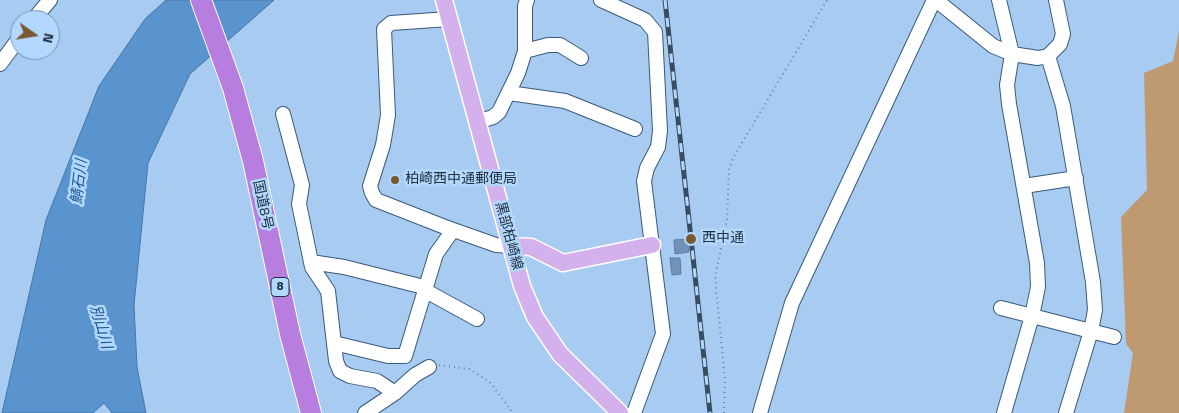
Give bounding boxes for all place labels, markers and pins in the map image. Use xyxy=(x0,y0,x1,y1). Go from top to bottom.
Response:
place label: 柏崎西中通郵便局 xyxy=(405,172,517,188)
marker: 柏崎西中通郵便局 xyxy=(389,174,401,186)
place label: 西中通 xyxy=(702,231,744,247)
marker: 西中通 xyxy=(684,232,698,246)

